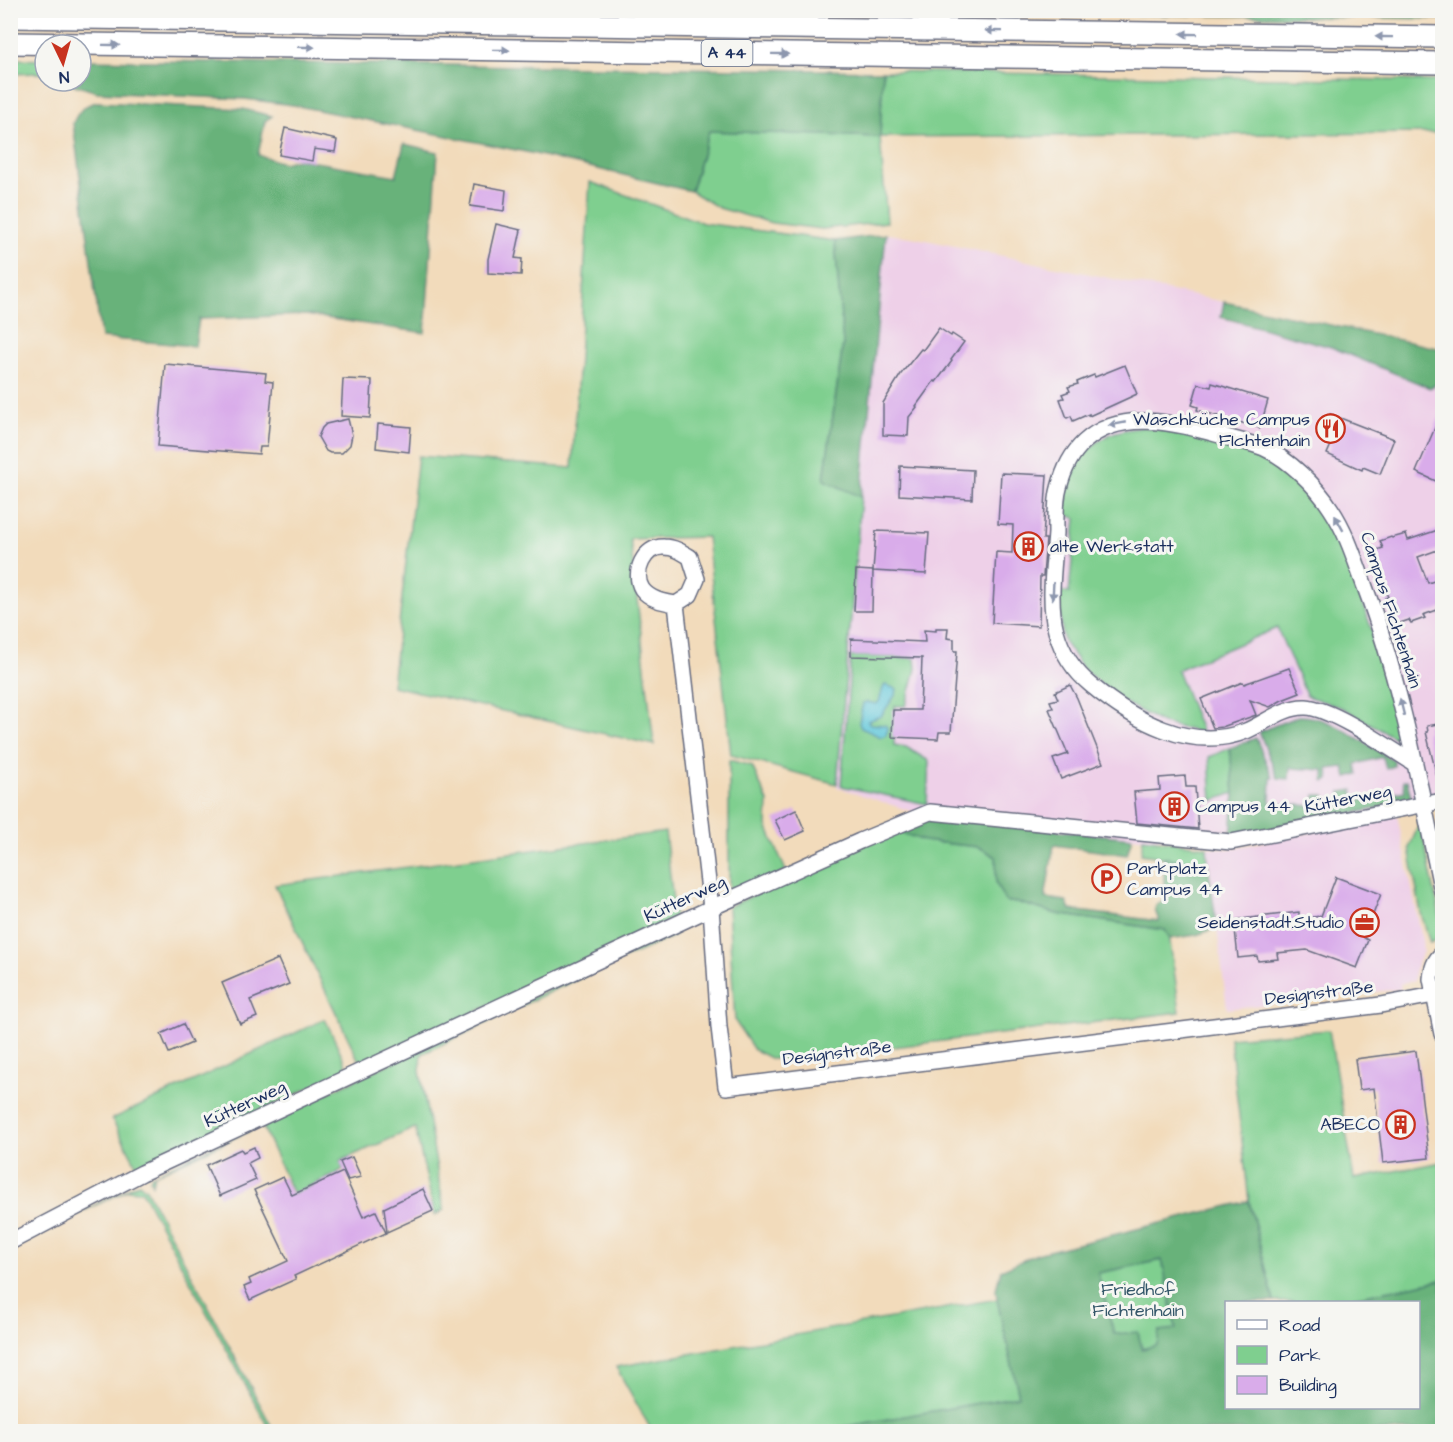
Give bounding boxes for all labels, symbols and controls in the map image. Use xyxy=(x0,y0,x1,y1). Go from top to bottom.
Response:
one-way arrow xyxy=(985,26,1004,36)
one-way arrow xyxy=(1180,29,1199,39)
one-way arrow xyxy=(1375,32,1394,41)
north arrow xyxy=(33,33,93,93)
one-way arrow xyxy=(101,40,120,49)
road number: A 44 xyxy=(702,40,752,66)
one-way arrow xyxy=(296,42,315,52)
one-way arrow xyxy=(491,45,510,55)
one-way arrow xyxy=(770,49,789,59)
text: N xyxy=(58,66,70,88)
place label: Waschküche Campus FIchtenhain xyxy=(1133,407,1310,453)
restaurant icon: Waschküche Campus FIchtenhain xyxy=(1315,413,1347,445)
one-way arrow xyxy=(1108,420,1127,429)
one-way arrow xyxy=(1334,514,1344,531)
street label: Campus Fichtenhain xyxy=(1354,529,1428,691)
building icon: alte Werkstatt xyxy=(1013,530,1045,562)
place label: alte Werkstatt xyxy=(1050,534,1175,559)
one-way arrow xyxy=(1049,581,1058,600)
one-way arrow xyxy=(1396,698,1406,716)
street label: Kütterweg xyxy=(1302,778,1394,821)
building icon: Campus 44 xyxy=(1158,790,1190,822)
place label: Campus 44 xyxy=(1195,794,1291,819)
place label: Parkplatz Campus 44 xyxy=(1127,856,1223,902)
parking icon: Parkplatz Campus 44 xyxy=(1090,862,1122,894)
street label: Kütterweg xyxy=(640,869,731,930)
office icon: Seidenstadt.Studio xyxy=(1349,906,1381,938)
place label: Seidenstadt.Studio xyxy=(1197,910,1344,935)
street label: Designstraße xyxy=(1263,974,1375,1013)
street label: Designstraße xyxy=(781,1034,893,1073)
street label: Kütterweg xyxy=(200,1074,291,1135)
building icon: ABECO xyxy=(1385,1108,1417,1140)
place label: ABECO xyxy=(1320,1112,1380,1137)
park label: Friedhof Fichtenhain xyxy=(1092,1277,1184,1323)
legend xyxy=(1225,1301,1420,1409)
text: Road xyxy=(1279,1313,1320,1338)
text: Park xyxy=(1279,1343,1321,1368)
text: Building xyxy=(1279,1373,1337,1399)

